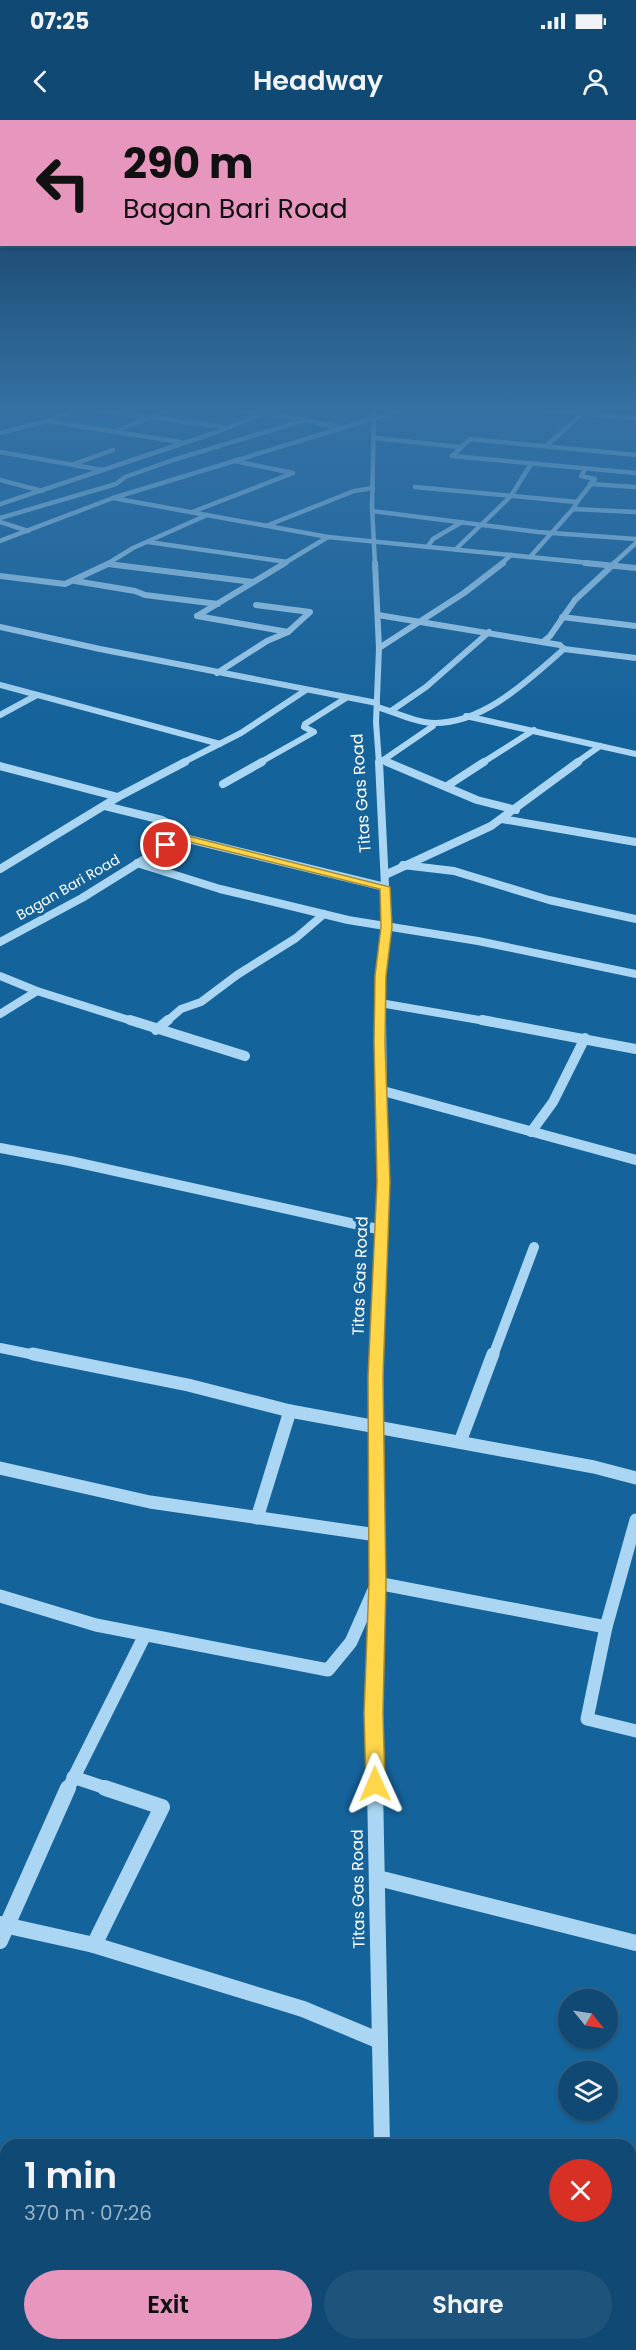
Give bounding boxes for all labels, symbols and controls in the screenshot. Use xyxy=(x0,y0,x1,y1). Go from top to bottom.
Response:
text: 07:25 xyxy=(30,6,89,37)
text: Headway xyxy=(253,62,383,99)
icon: back xyxy=(24,65,57,98)
icon: person xyxy=(579,65,612,98)
text: 290 m xyxy=(123,134,254,193)
icon: left xyxy=(24,144,102,222)
text: Bagan Bari Road xyxy=(123,190,348,227)
street label: Titas Gas Road xyxy=(345,733,377,853)
pin xyxy=(140,819,191,870)
icon: arrive xyxy=(149,828,182,861)
street label: Bagan Bari Road xyxy=(13,849,123,925)
street label: Titas Gas Road xyxy=(346,1216,374,1336)
position arrow xyxy=(343,1752,407,1816)
street label: Titas Gas Road xyxy=(345,1829,371,1949)
north arrow xyxy=(558,1989,618,2049)
map controls xyxy=(558,1989,618,2121)
button: layers xyxy=(558,2061,618,2121)
text: 1 min xyxy=(24,2150,117,2201)
button: close xyxy=(549,2159,612,2222)
text: 370 m · 07:26 xyxy=(24,2199,152,2227)
button: Exit xyxy=(24,2270,312,2339)
button: Share xyxy=(324,2270,612,2339)

